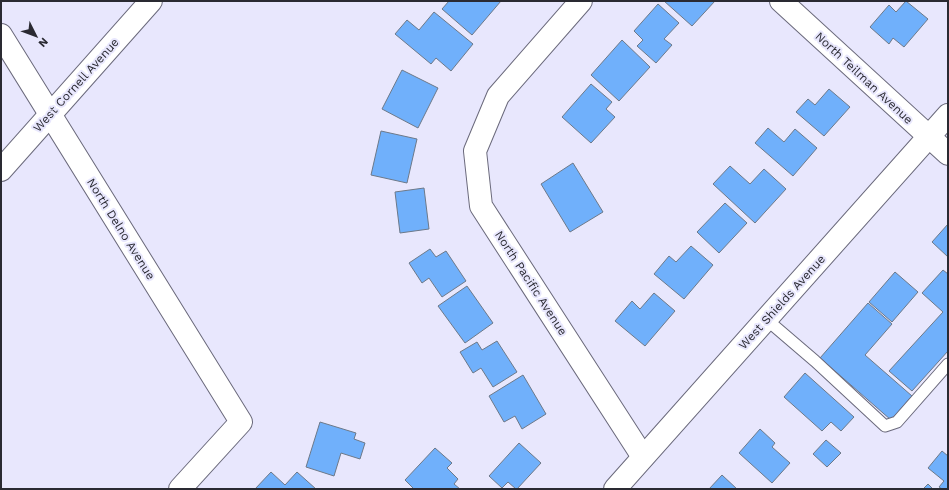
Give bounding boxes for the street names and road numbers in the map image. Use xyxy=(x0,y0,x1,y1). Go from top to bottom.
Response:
street label: North Teilman Avenue xyxy=(812,29,916,127)
street label: West Cornell Avenue xyxy=(30,35,122,135)
street label: North Delno Avenue xyxy=(84,176,158,282)
street label: North Pacific Avenue xyxy=(492,228,570,338)
street label: West Shields Avenue xyxy=(736,252,828,352)

